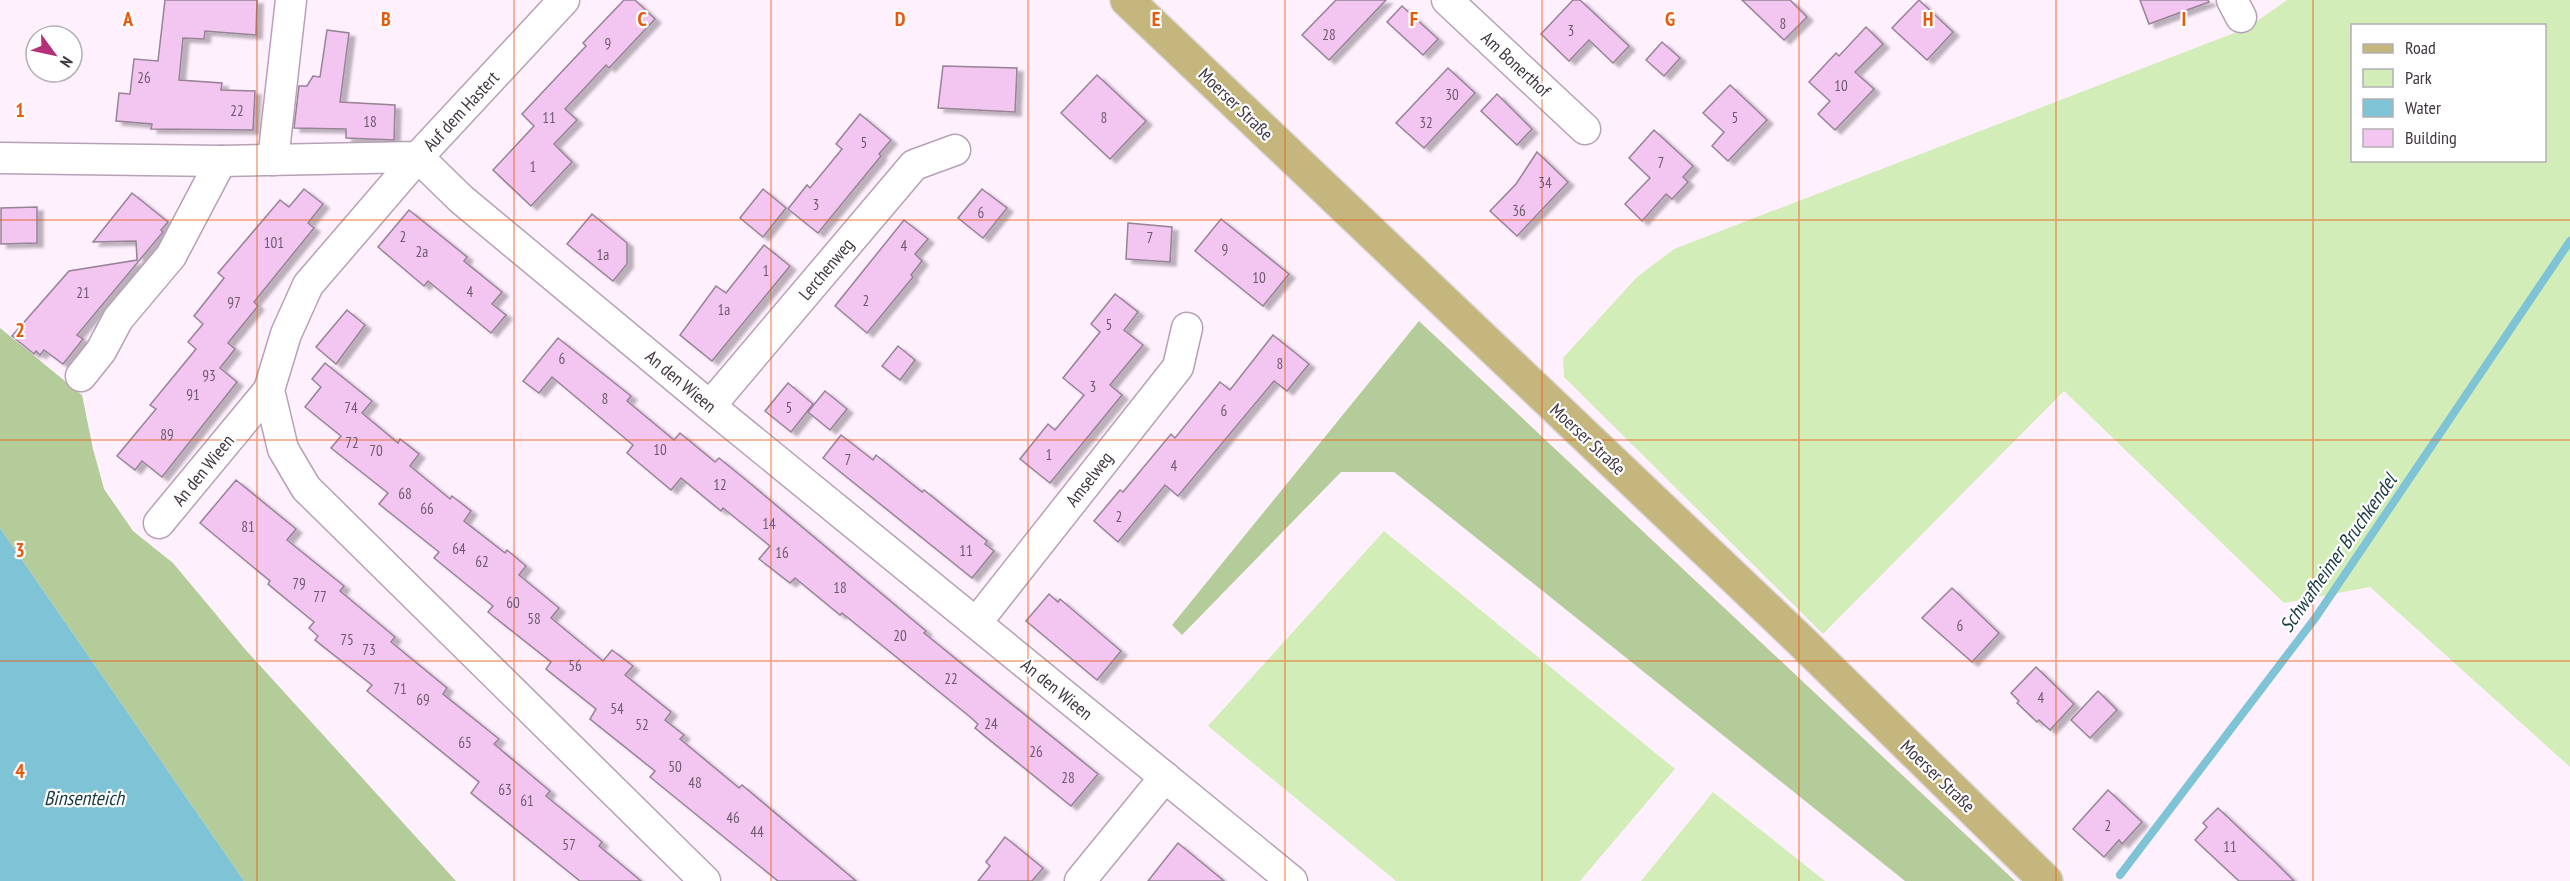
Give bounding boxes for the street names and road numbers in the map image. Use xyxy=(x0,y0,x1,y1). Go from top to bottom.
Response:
street label: Am Bonerthof xyxy=(1477,26,1556,103)
street label: Moerser Straße xyxy=(1194,63,1278,145)
street label: Auf dem Hastert xyxy=(418,66,504,156)
street label: Lerchenweg xyxy=(793,233,859,305)
street label: An den Wieen xyxy=(641,345,721,417)
street label: Moerser Straße xyxy=(1545,398,1631,480)
street label: An den Wieen xyxy=(167,430,239,510)
street label: Amselweg xyxy=(1060,447,1118,511)
street label: An den Wieen xyxy=(1017,653,1097,725)
street label: Moerser Straße xyxy=(1896,735,1980,817)

